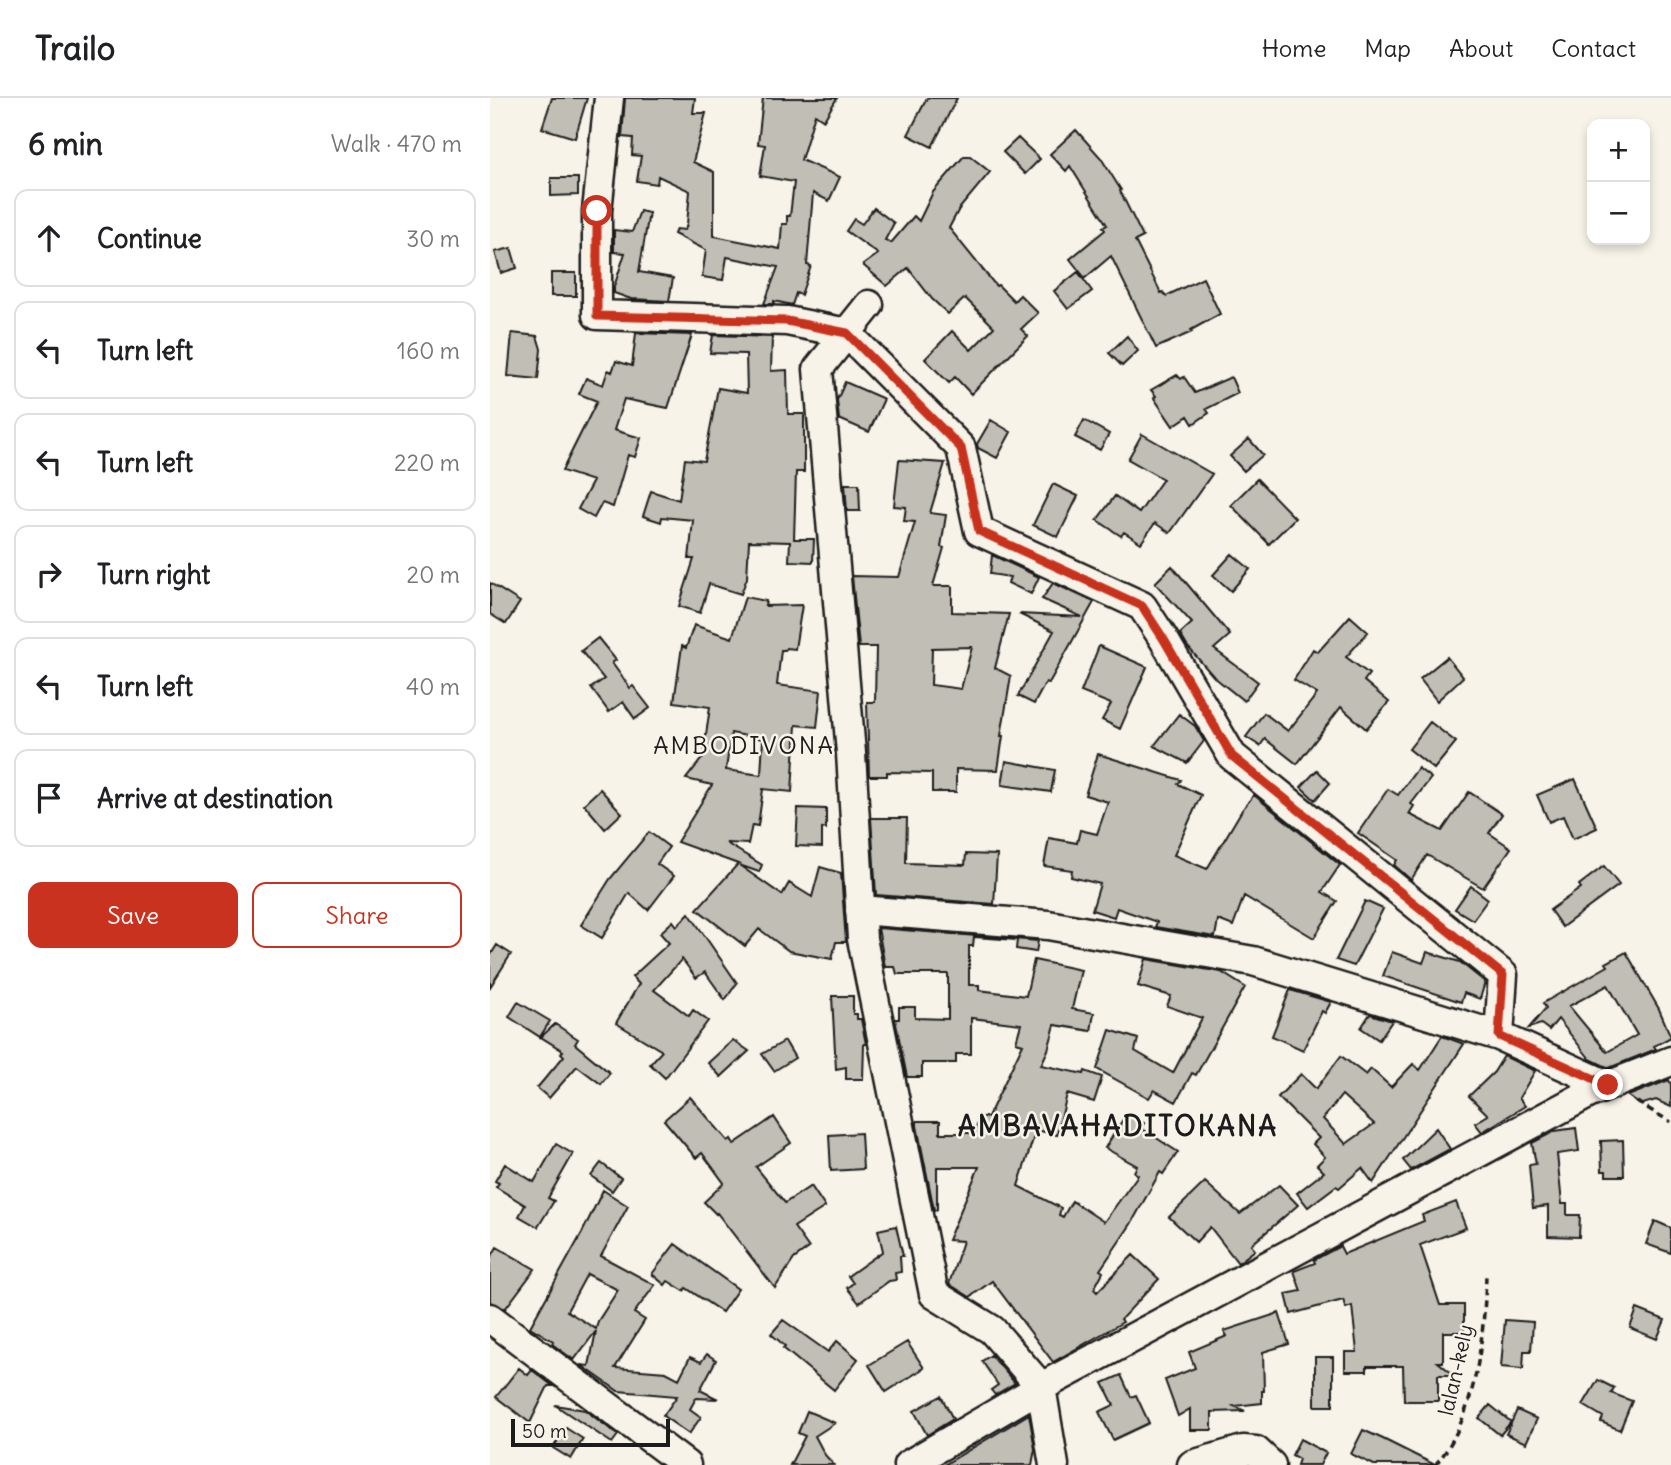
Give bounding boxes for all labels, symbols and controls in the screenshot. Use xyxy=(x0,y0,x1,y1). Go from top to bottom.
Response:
text: Trailo xyxy=(35,27,115,69)
text: Home xyxy=(1262,33,1326,63)
text: Map xyxy=(1364,33,1411,63)
text: About xyxy=(1449,33,1513,63)
text: Contact xyxy=(1551,33,1636,63)
map controls xyxy=(1587,119,1650,245)
button: + xyxy=(1587,119,1650,182)
text: 6 min xyxy=(28,125,103,163)
text: Walk · 470 m xyxy=(331,129,462,158)
button: − xyxy=(1587,182,1650,245)
route start xyxy=(581,195,612,226)
icon: ahead xyxy=(30,219,68,257)
text: Continue xyxy=(97,222,202,255)
text: 30 m xyxy=(406,224,460,253)
icon: left xyxy=(30,331,68,369)
text: Turn left xyxy=(97,334,193,367)
text: 160 m xyxy=(397,336,460,365)
icon: left xyxy=(30,443,68,481)
text: Turn left xyxy=(97,446,193,479)
text: 220 m xyxy=(394,448,460,477)
icon: right xyxy=(30,555,68,593)
text: Turn right xyxy=(97,558,210,591)
text: 20 m xyxy=(407,560,460,589)
icon: left xyxy=(30,667,68,705)
text: Turn left xyxy=(97,670,193,703)
text: 40 m xyxy=(406,672,460,701)
district label: AMBODIVONA xyxy=(653,730,835,760)
icon: arrive xyxy=(30,779,68,817)
text: Arrive at destination xyxy=(97,782,333,815)
button: Save xyxy=(28,882,238,948)
button: Share xyxy=(252,882,462,948)
route end xyxy=(1592,1069,1623,1100)
district label: AMBAVAHADITOKANA xyxy=(958,1108,1278,1144)
street label: lalan-kely xyxy=(1432,1322,1479,1418)
scale bar xyxy=(511,1416,670,1448)
text: 50 m xyxy=(522,1419,567,1443)

